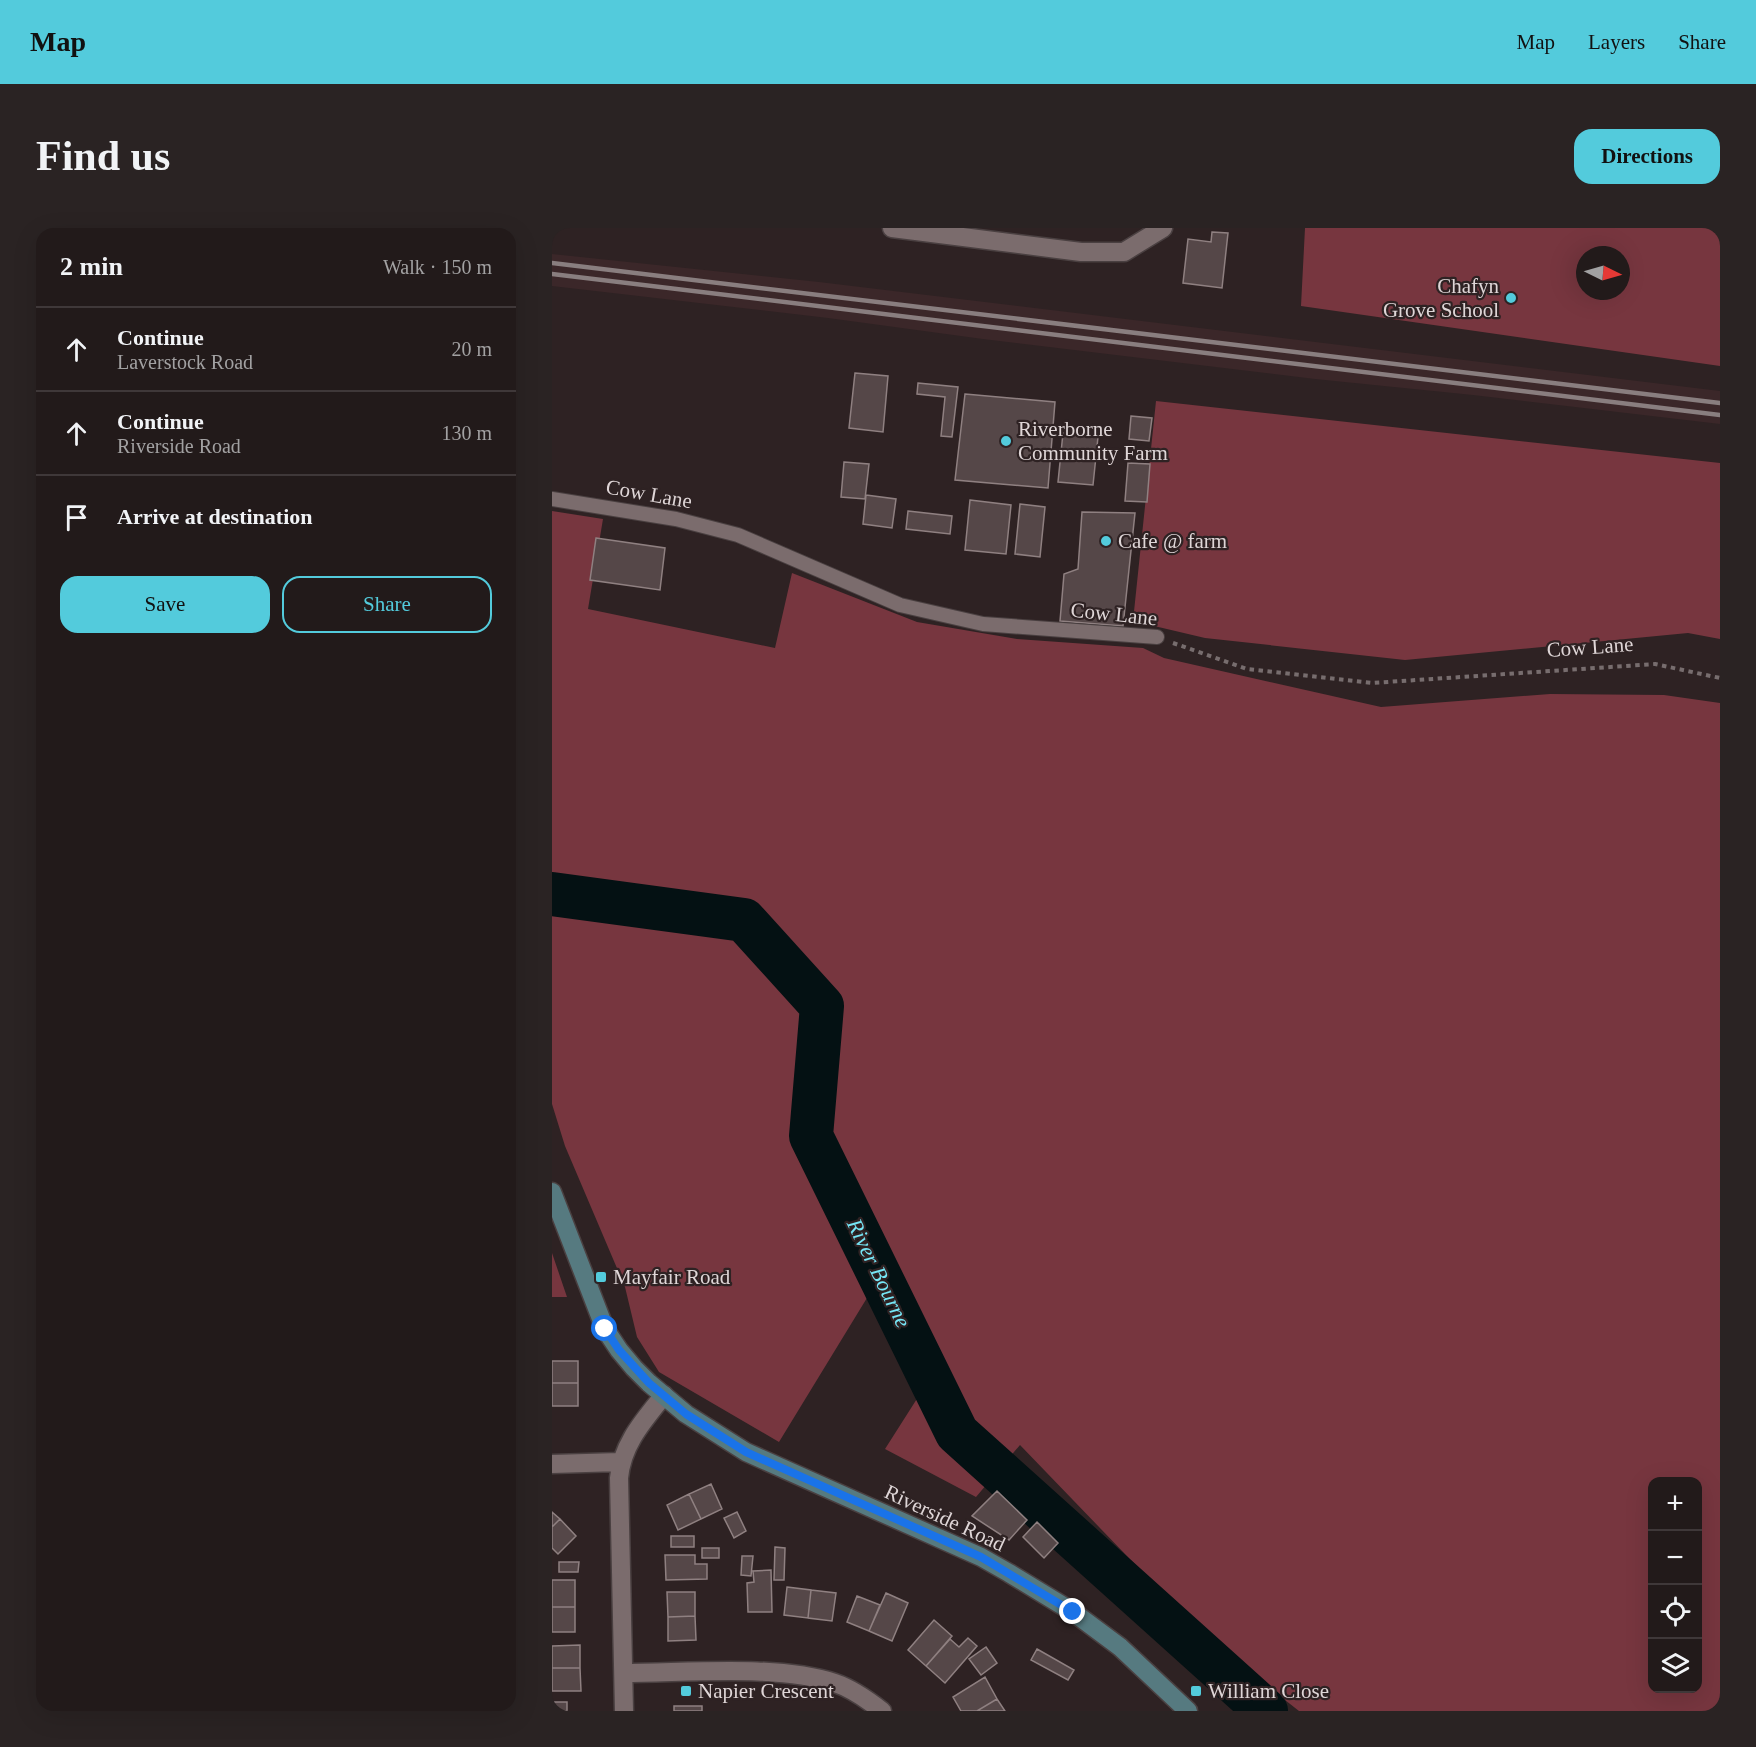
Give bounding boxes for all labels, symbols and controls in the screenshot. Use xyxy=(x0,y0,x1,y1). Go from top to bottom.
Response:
text: Map xyxy=(30,26,86,57)
text: Map xyxy=(1517,30,1555,54)
text: Layers xyxy=(1588,30,1645,54)
text: Share xyxy=(1678,30,1726,54)
button: Directions xyxy=(1574,129,1720,184)
text: Find us xyxy=(36,133,170,179)
north arrow xyxy=(1576,246,1630,300)
text: 2 min xyxy=(60,252,123,281)
text: Walk · 150 m xyxy=(383,256,492,278)
place label: Chafyn Grove School xyxy=(1383,274,1499,322)
marker: Chafyn Grove School xyxy=(1504,291,1518,305)
text: Continue xyxy=(117,325,204,350)
icon: ahead xyxy=(60,333,93,366)
text: 20 m xyxy=(451,338,492,360)
text: Laverstock Road xyxy=(117,351,253,373)
text: Continue xyxy=(117,409,204,434)
icon: ahead xyxy=(60,417,93,450)
place label: Riverborne Community Farm xyxy=(1018,417,1168,465)
text: 130 m xyxy=(441,422,492,444)
marker: Riverborne Community Farm xyxy=(999,434,1013,448)
text: Riverside Road xyxy=(117,435,241,457)
street label: Cow Lane xyxy=(604,475,694,513)
icon: arrive xyxy=(60,501,93,534)
text: Arrive at destination xyxy=(117,504,313,529)
place label: Cafe @ farm xyxy=(1118,529,1227,553)
marker: Cafe @ farm xyxy=(1099,534,1113,548)
button: Save xyxy=(60,576,270,633)
button: Share xyxy=(282,576,492,633)
street label: Cow Lane xyxy=(1070,598,1158,630)
street label: Cow Lane xyxy=(1546,632,1634,662)
water label: River Bourne xyxy=(841,1214,916,1332)
place label: Mayfair Road xyxy=(613,1265,731,1289)
marker: Mayfair Road xyxy=(594,1270,608,1284)
route start xyxy=(591,1315,617,1341)
map controls xyxy=(1648,1477,1702,1693)
button: + xyxy=(1648,1477,1702,1531)
street label: Riverside Road xyxy=(881,1480,1009,1557)
button: − xyxy=(1648,1531,1702,1585)
button: locate xyxy=(1648,1585,1702,1639)
route end xyxy=(1059,1598,1085,1624)
button: layers xyxy=(1648,1639,1702,1693)
place label: Napier Crescent xyxy=(698,1679,834,1703)
place label: William Close xyxy=(1208,1679,1329,1703)
marker: Napier Crescent xyxy=(679,1684,693,1698)
marker: William Close xyxy=(1189,1684,1203,1698)

